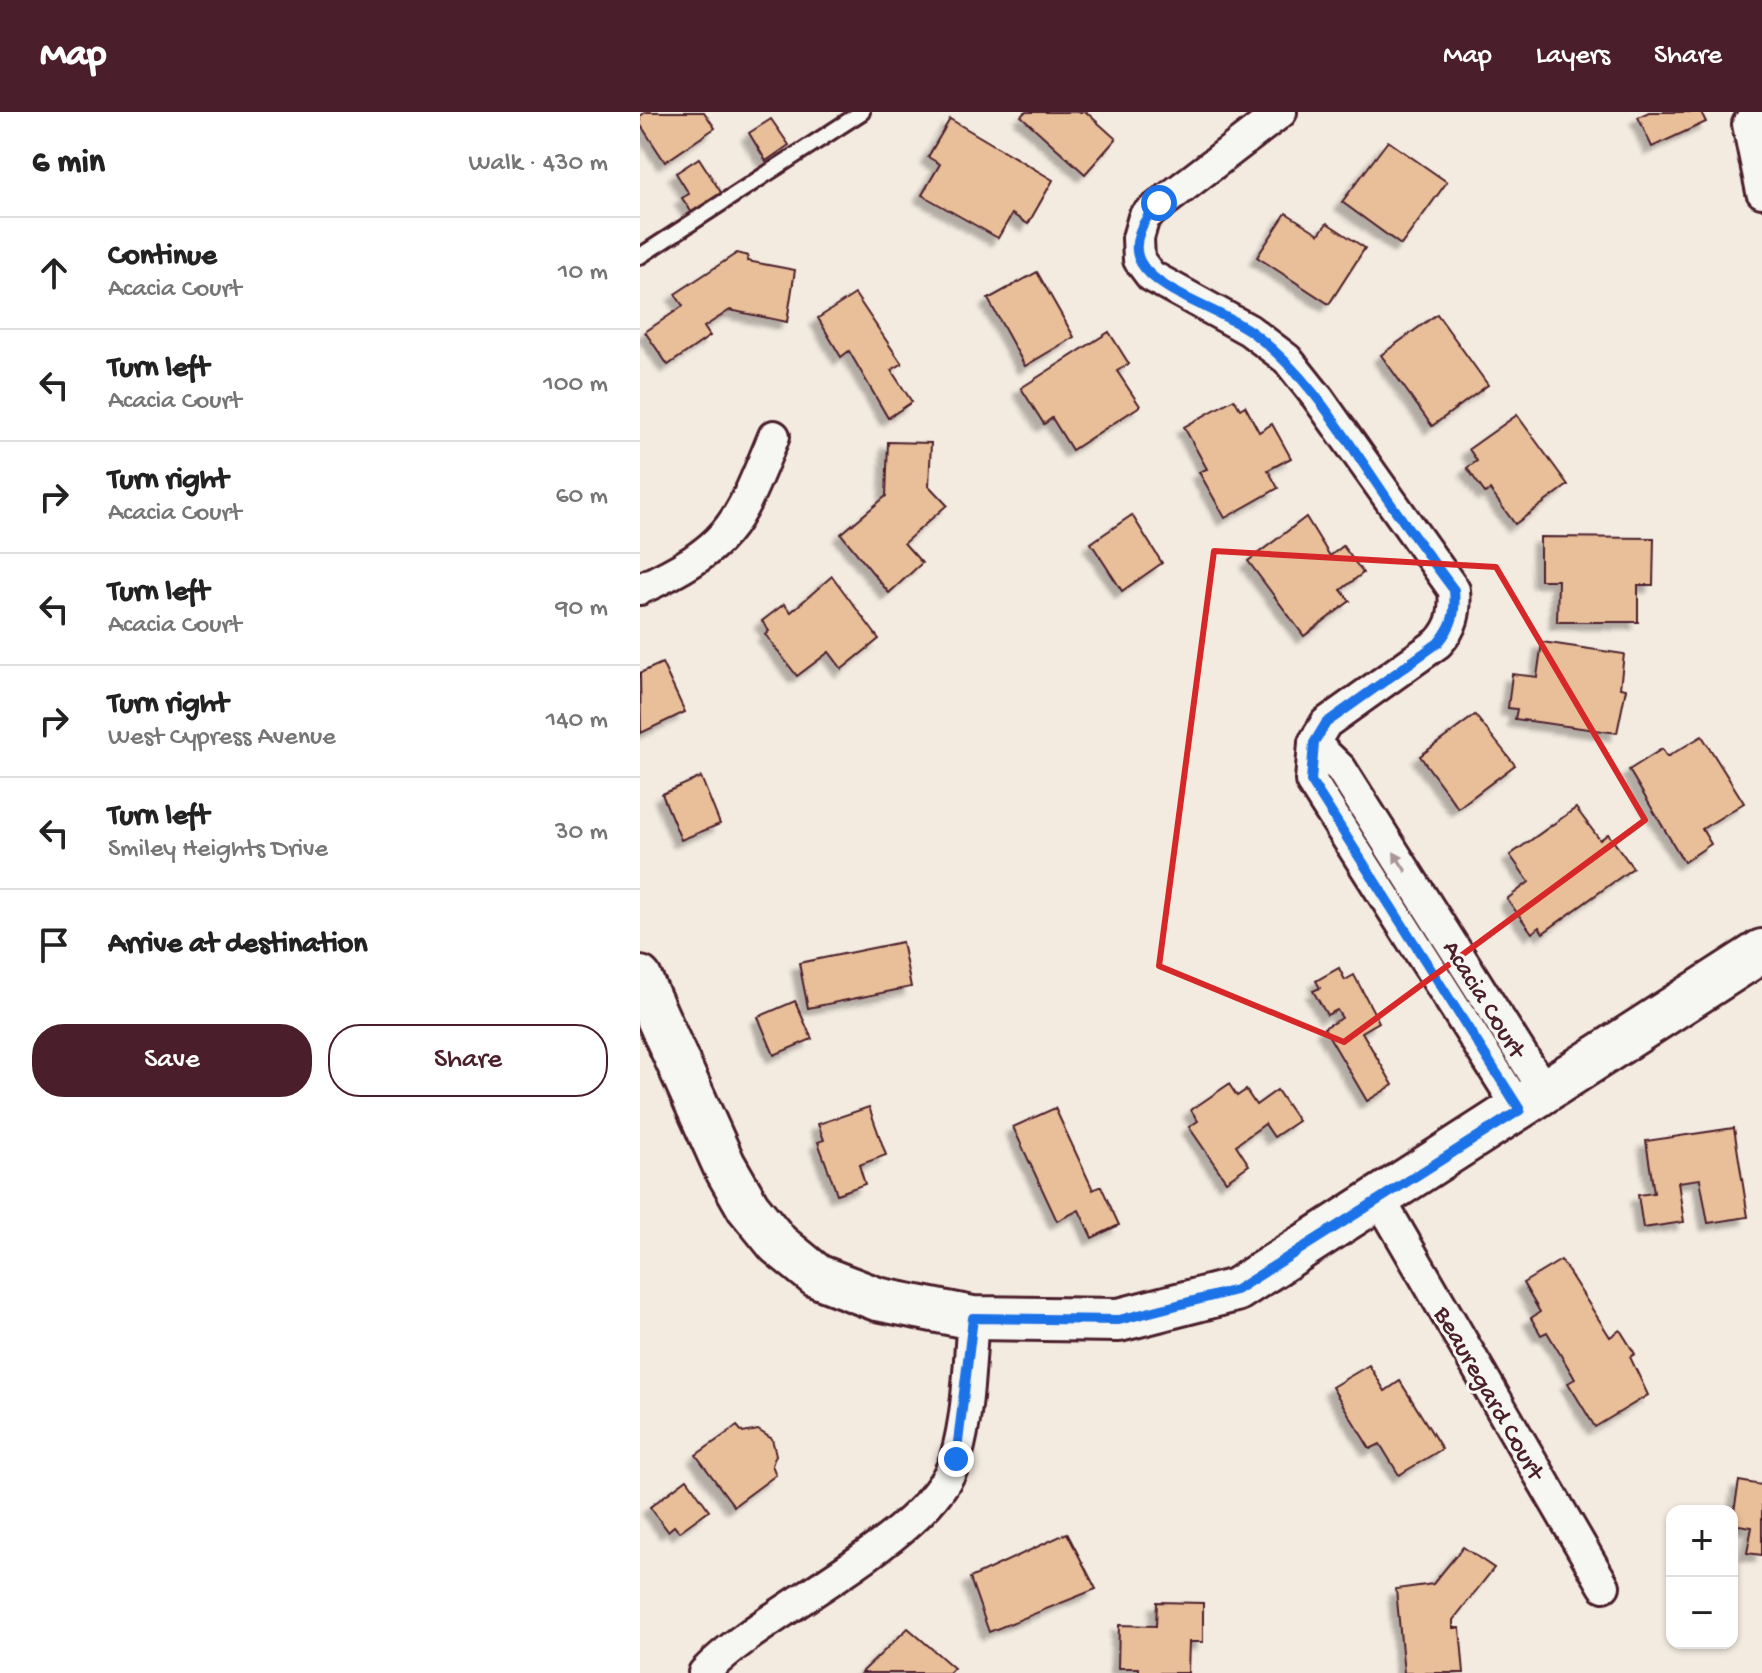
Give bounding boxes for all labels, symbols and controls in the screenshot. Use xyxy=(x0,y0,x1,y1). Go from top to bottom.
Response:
text: Map xyxy=(40,34,106,78)
text: Map xyxy=(1443,40,1492,73)
text: Layers xyxy=(1536,40,1610,73)
text: Share xyxy=(1654,40,1722,73)
text: 6 min xyxy=(32,144,105,184)
text: Walk · 430 m xyxy=(468,149,608,180)
route start xyxy=(1141,185,1177,221)
text: Continue xyxy=(108,240,217,275)
icon: ahead xyxy=(32,251,76,295)
text: 10 m xyxy=(558,258,608,289)
text: Acacia Court xyxy=(108,275,241,306)
text: Turn left xyxy=(108,352,209,387)
icon: left xyxy=(32,363,76,407)
text: 100 m xyxy=(543,370,608,401)
text: Acacia Court xyxy=(108,387,241,418)
text: Turn right xyxy=(108,464,228,499)
icon: right xyxy=(32,475,76,519)
text: 60 m xyxy=(555,482,608,513)
text: Acacia Court xyxy=(108,499,241,530)
text: Turn left xyxy=(108,576,209,611)
icon: left xyxy=(32,587,76,631)
text: 90 m xyxy=(556,594,608,625)
text: Acacia Court xyxy=(108,611,241,642)
text: Turn right xyxy=(108,688,228,723)
icon: right xyxy=(32,699,76,743)
text: 140 m xyxy=(546,706,608,737)
text: West Cypress Avenue xyxy=(108,723,336,754)
text: Turn left xyxy=(108,800,209,835)
icon: left xyxy=(32,811,76,855)
text: 30 m xyxy=(555,818,608,849)
text: Smiley Heights Drive xyxy=(108,835,328,866)
one-way arrow xyxy=(1392,851,1407,872)
icon: arrive xyxy=(32,923,76,967)
text: Arrive at destination xyxy=(108,928,368,963)
street label: Acacia Court xyxy=(1434,936,1532,1067)
button: Save xyxy=(32,1024,312,1097)
button: Share xyxy=(328,1024,608,1097)
street label: Beauregard Court xyxy=(1424,1301,1551,1489)
route end xyxy=(938,1441,974,1477)
map controls xyxy=(1666,1505,1738,1649)
button: + xyxy=(1666,1505,1738,1577)
button: − xyxy=(1666,1577,1738,1649)

